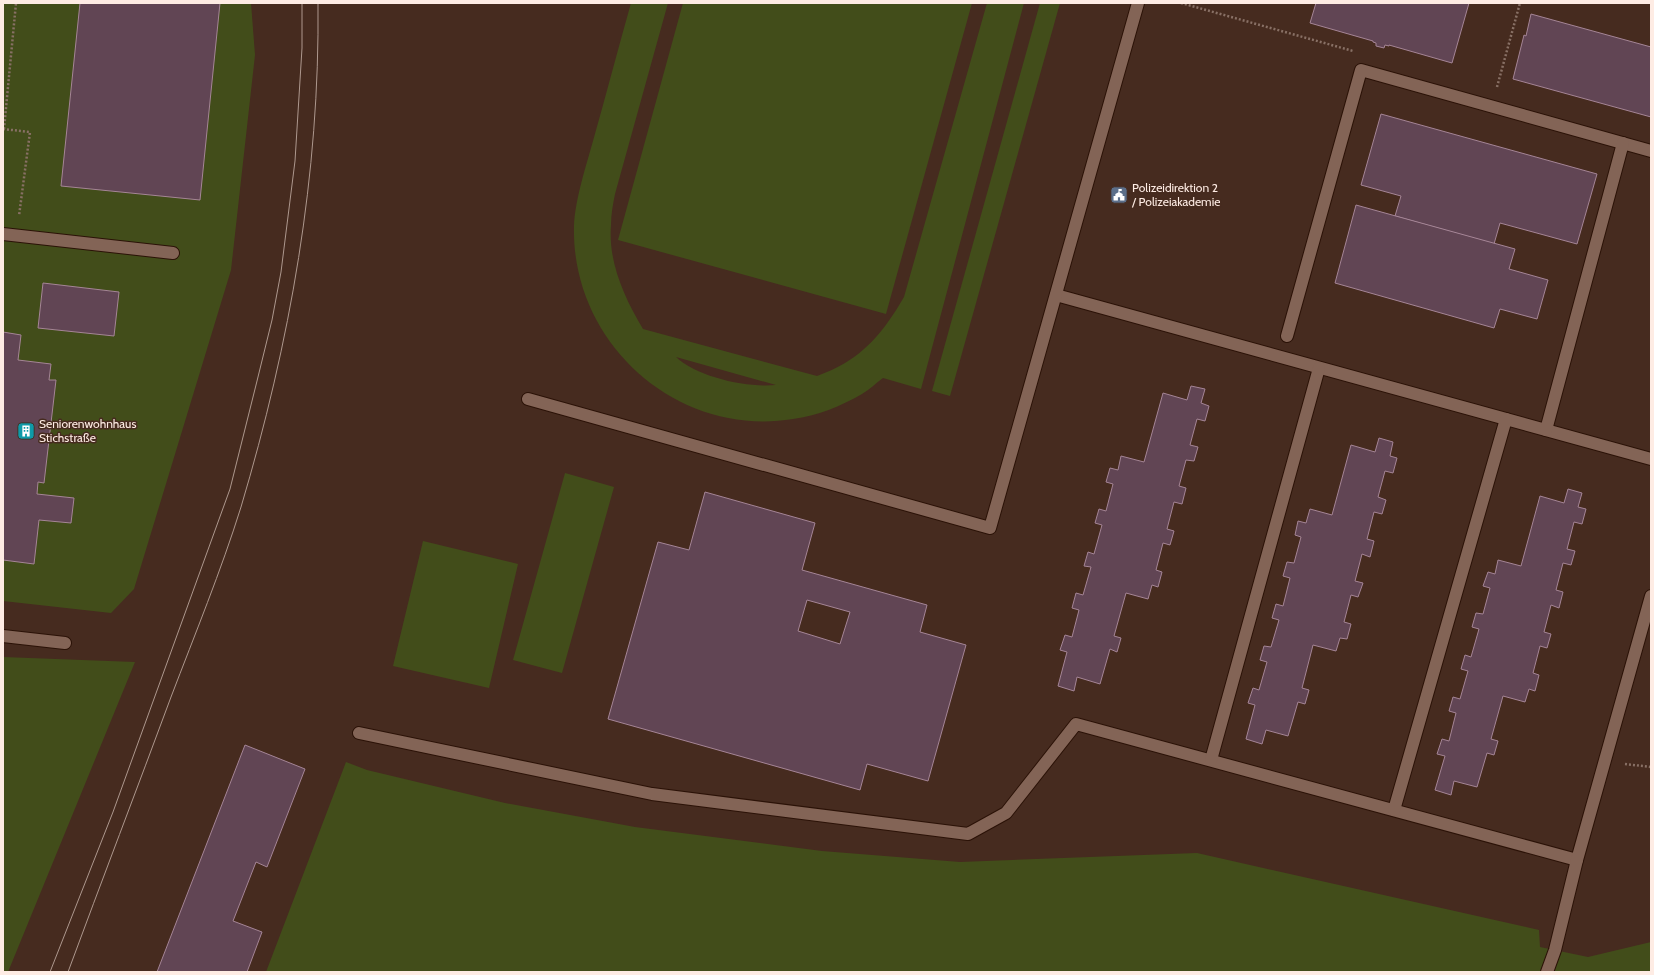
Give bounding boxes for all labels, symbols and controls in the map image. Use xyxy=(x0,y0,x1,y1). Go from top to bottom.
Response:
place label: Polizeidirektion 2 / Polizeiakademie xyxy=(1131,180,1220,209)
public building icon: Polizeidirektion 2 / Polizeiakademie xyxy=(1109,185,1129,205)
place label: Seniorenwohnhaus Stichstraße xyxy=(39,416,136,445)
building icon: Seniorenwohnhaus Stichstraße xyxy=(16,421,36,441)

